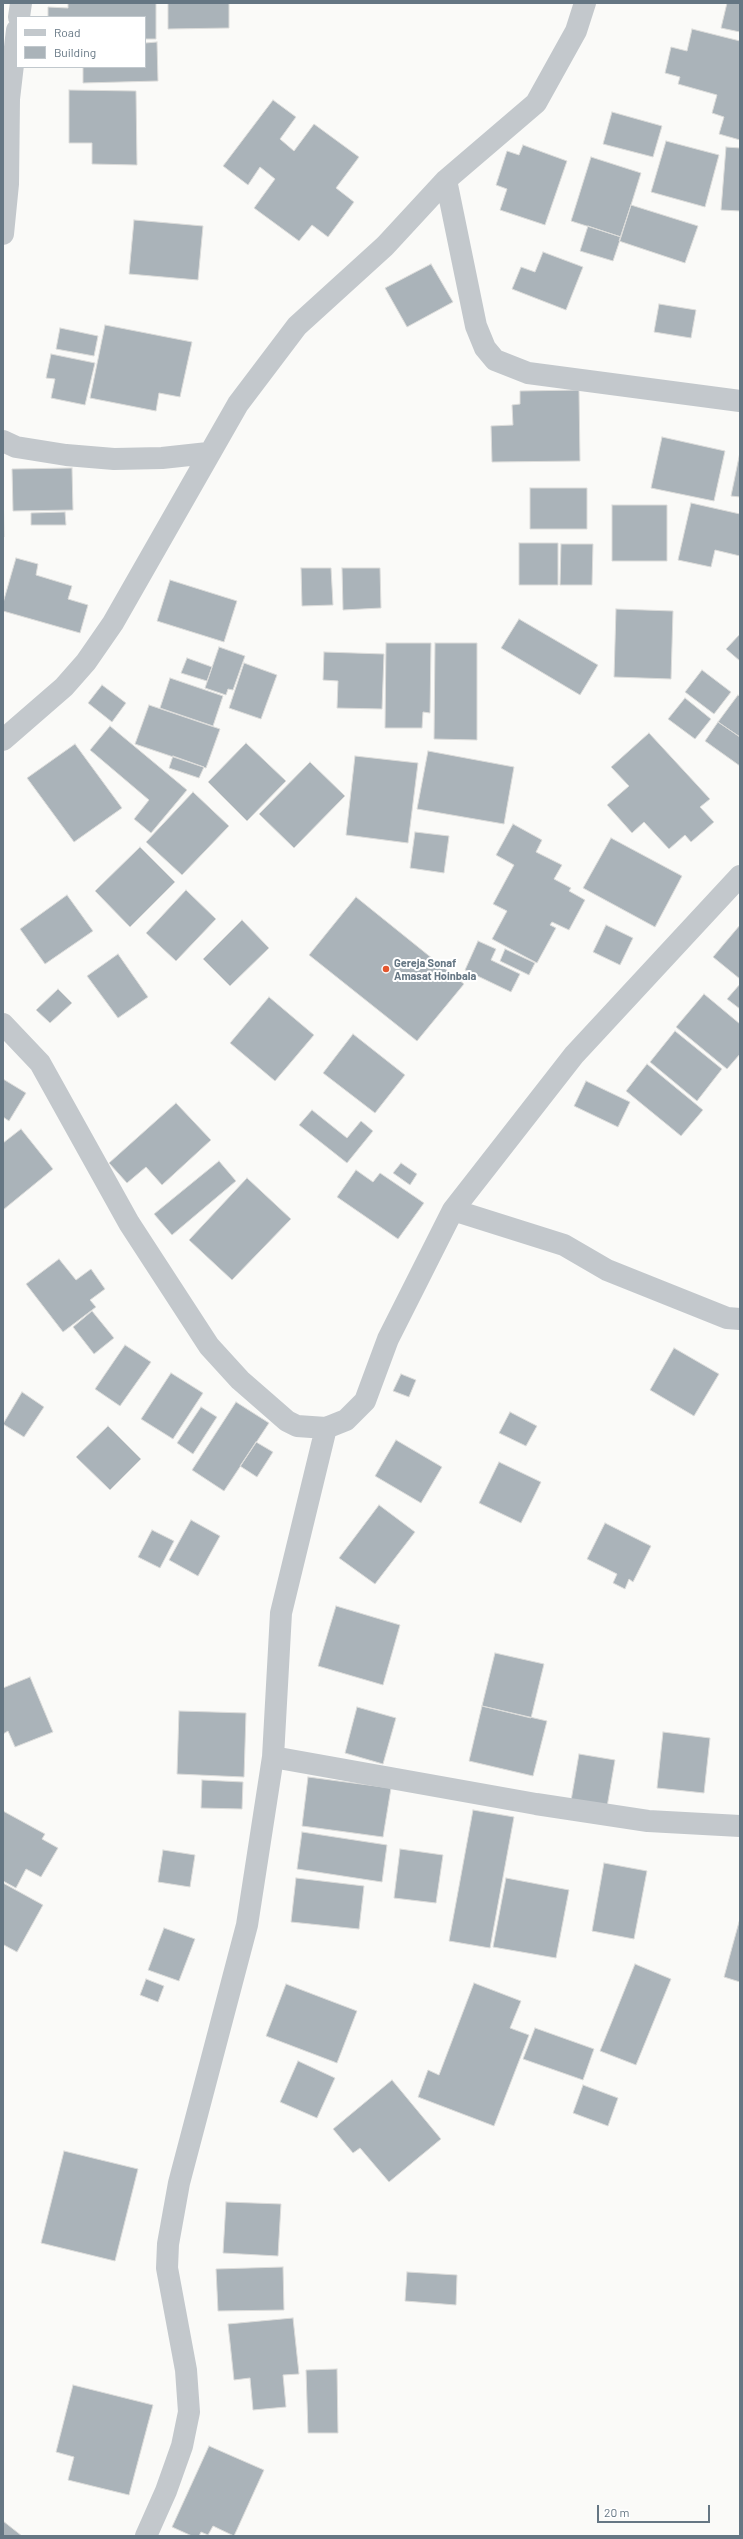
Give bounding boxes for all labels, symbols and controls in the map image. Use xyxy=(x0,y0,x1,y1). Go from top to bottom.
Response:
legend xyxy=(16,16,146,68)
text: Road xyxy=(54,25,81,39)
text: Building xyxy=(54,45,96,59)
place label: Gereja Sonaf Amasat Hoinbala xyxy=(394,956,476,982)
marker: Gereja Sonaf Amasat Hoinbala xyxy=(381,964,391,974)
scale bar xyxy=(599,2497,712,2523)
text: 20 m xyxy=(604,2505,630,2519)

